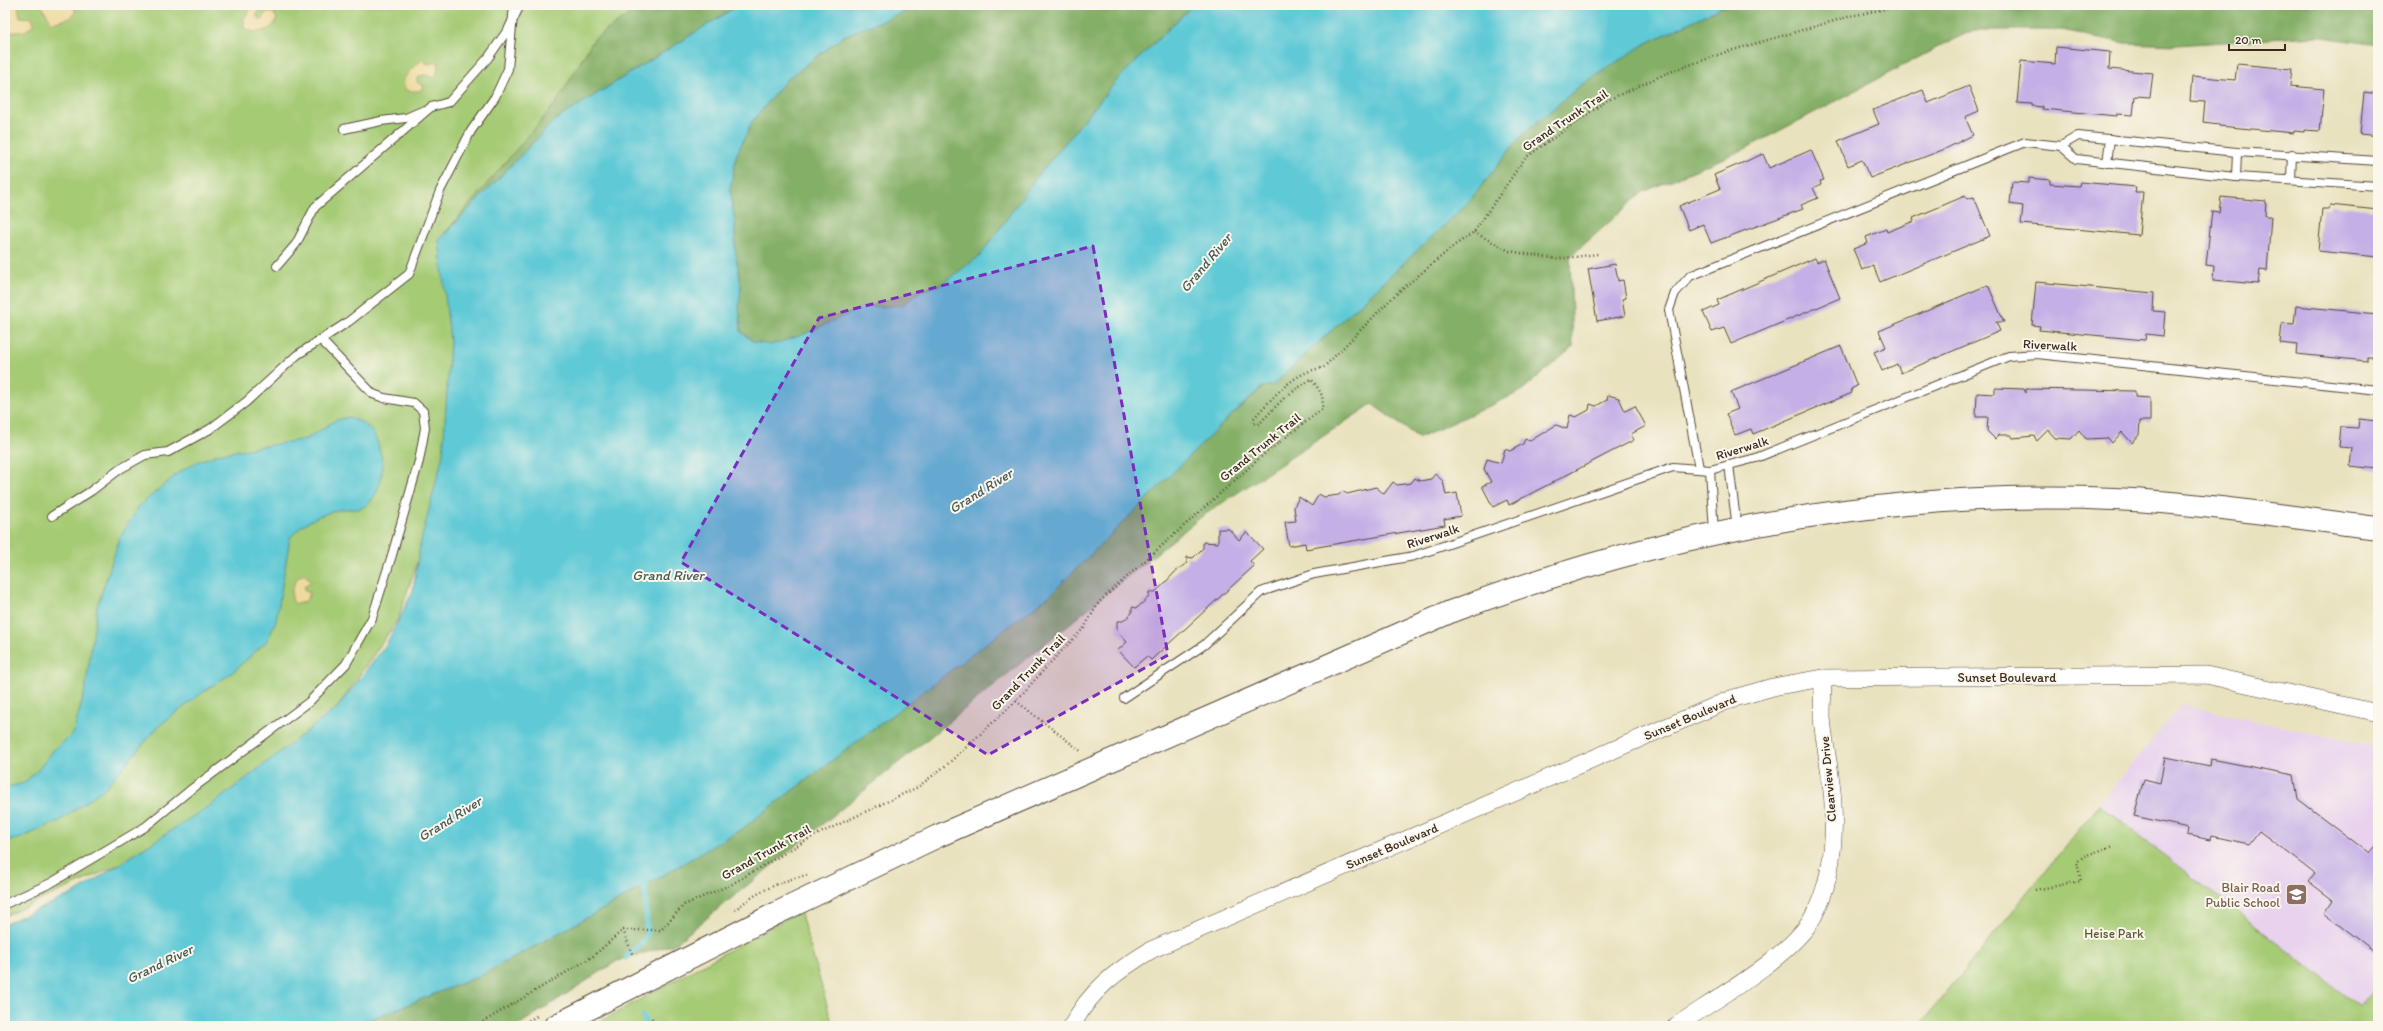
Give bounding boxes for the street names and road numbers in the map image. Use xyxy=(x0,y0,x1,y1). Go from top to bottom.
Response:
street label: Grand Trunk Trail xyxy=(1519,86,1611,154)
street label: Riverwalk xyxy=(2023,336,2078,354)
street label: Grand Trunk Trail xyxy=(1216,409,1304,484)
street label: Riverwalk xyxy=(1714,433,1770,463)
street label: Riverwalk xyxy=(1405,520,1461,552)
street label: Grand Trunk Trail xyxy=(988,631,1068,713)
street label: Sunset Boulevard xyxy=(1958,670,2056,685)
street label: Sunset Boulevard xyxy=(1642,691,1738,743)
street label: Clearview Drive xyxy=(1817,736,1839,822)
street label: Sunset Boulevard xyxy=(1344,820,1440,872)
street label: Grand Trunk Trail xyxy=(719,821,814,883)

